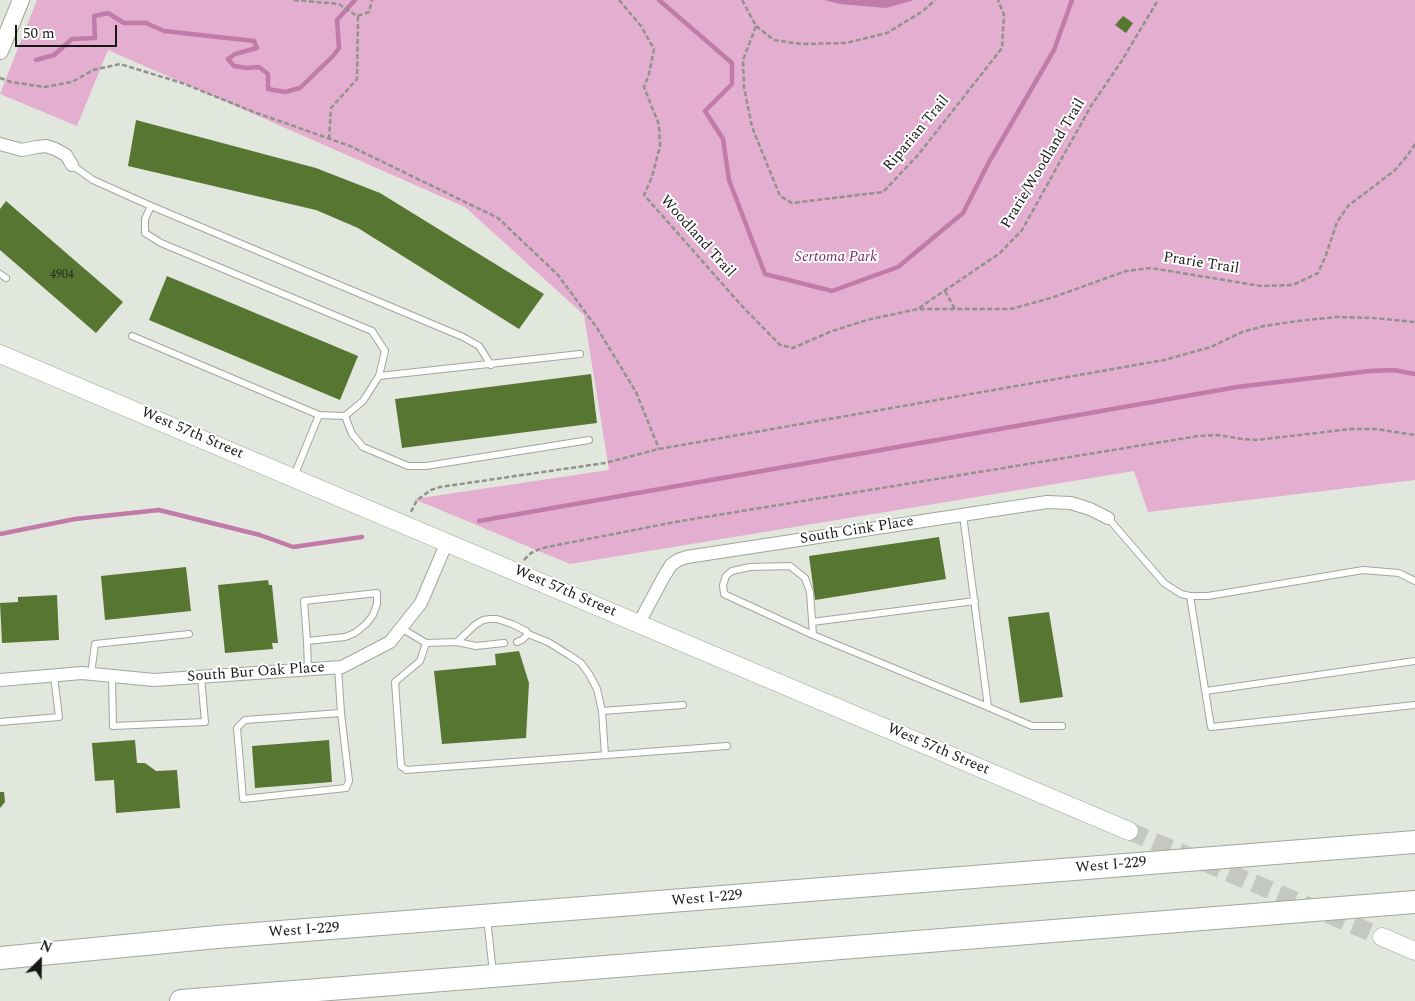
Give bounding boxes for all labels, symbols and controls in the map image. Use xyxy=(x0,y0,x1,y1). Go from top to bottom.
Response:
scale bar xyxy=(18,15,120,47)
text: 50 m xyxy=(23,22,55,45)
street label: Riparian Trail xyxy=(880,93,954,175)
street label: Prarie/Woodland Trail xyxy=(998,96,1090,232)
street label: Woodland Trail xyxy=(656,192,738,282)
park label: Sertoma Park xyxy=(795,249,877,267)
street label: Prarie Trail xyxy=(1162,249,1240,279)
house number: 4904 xyxy=(50,269,74,283)
street label: West 57th Street xyxy=(138,404,246,464)
street label: South Cink Place xyxy=(799,513,915,549)
street label: West 57th Street xyxy=(511,562,619,622)
street label: South Bur Oak Place xyxy=(187,659,325,687)
street label: West 57th Street xyxy=(884,720,992,780)
street label: West I-229 xyxy=(1075,854,1147,878)
street label: West I-229 xyxy=(671,887,743,911)
street label: West I-229 xyxy=(268,920,340,942)
text: N xyxy=(37,935,55,959)
north arrow xyxy=(15,936,65,986)

